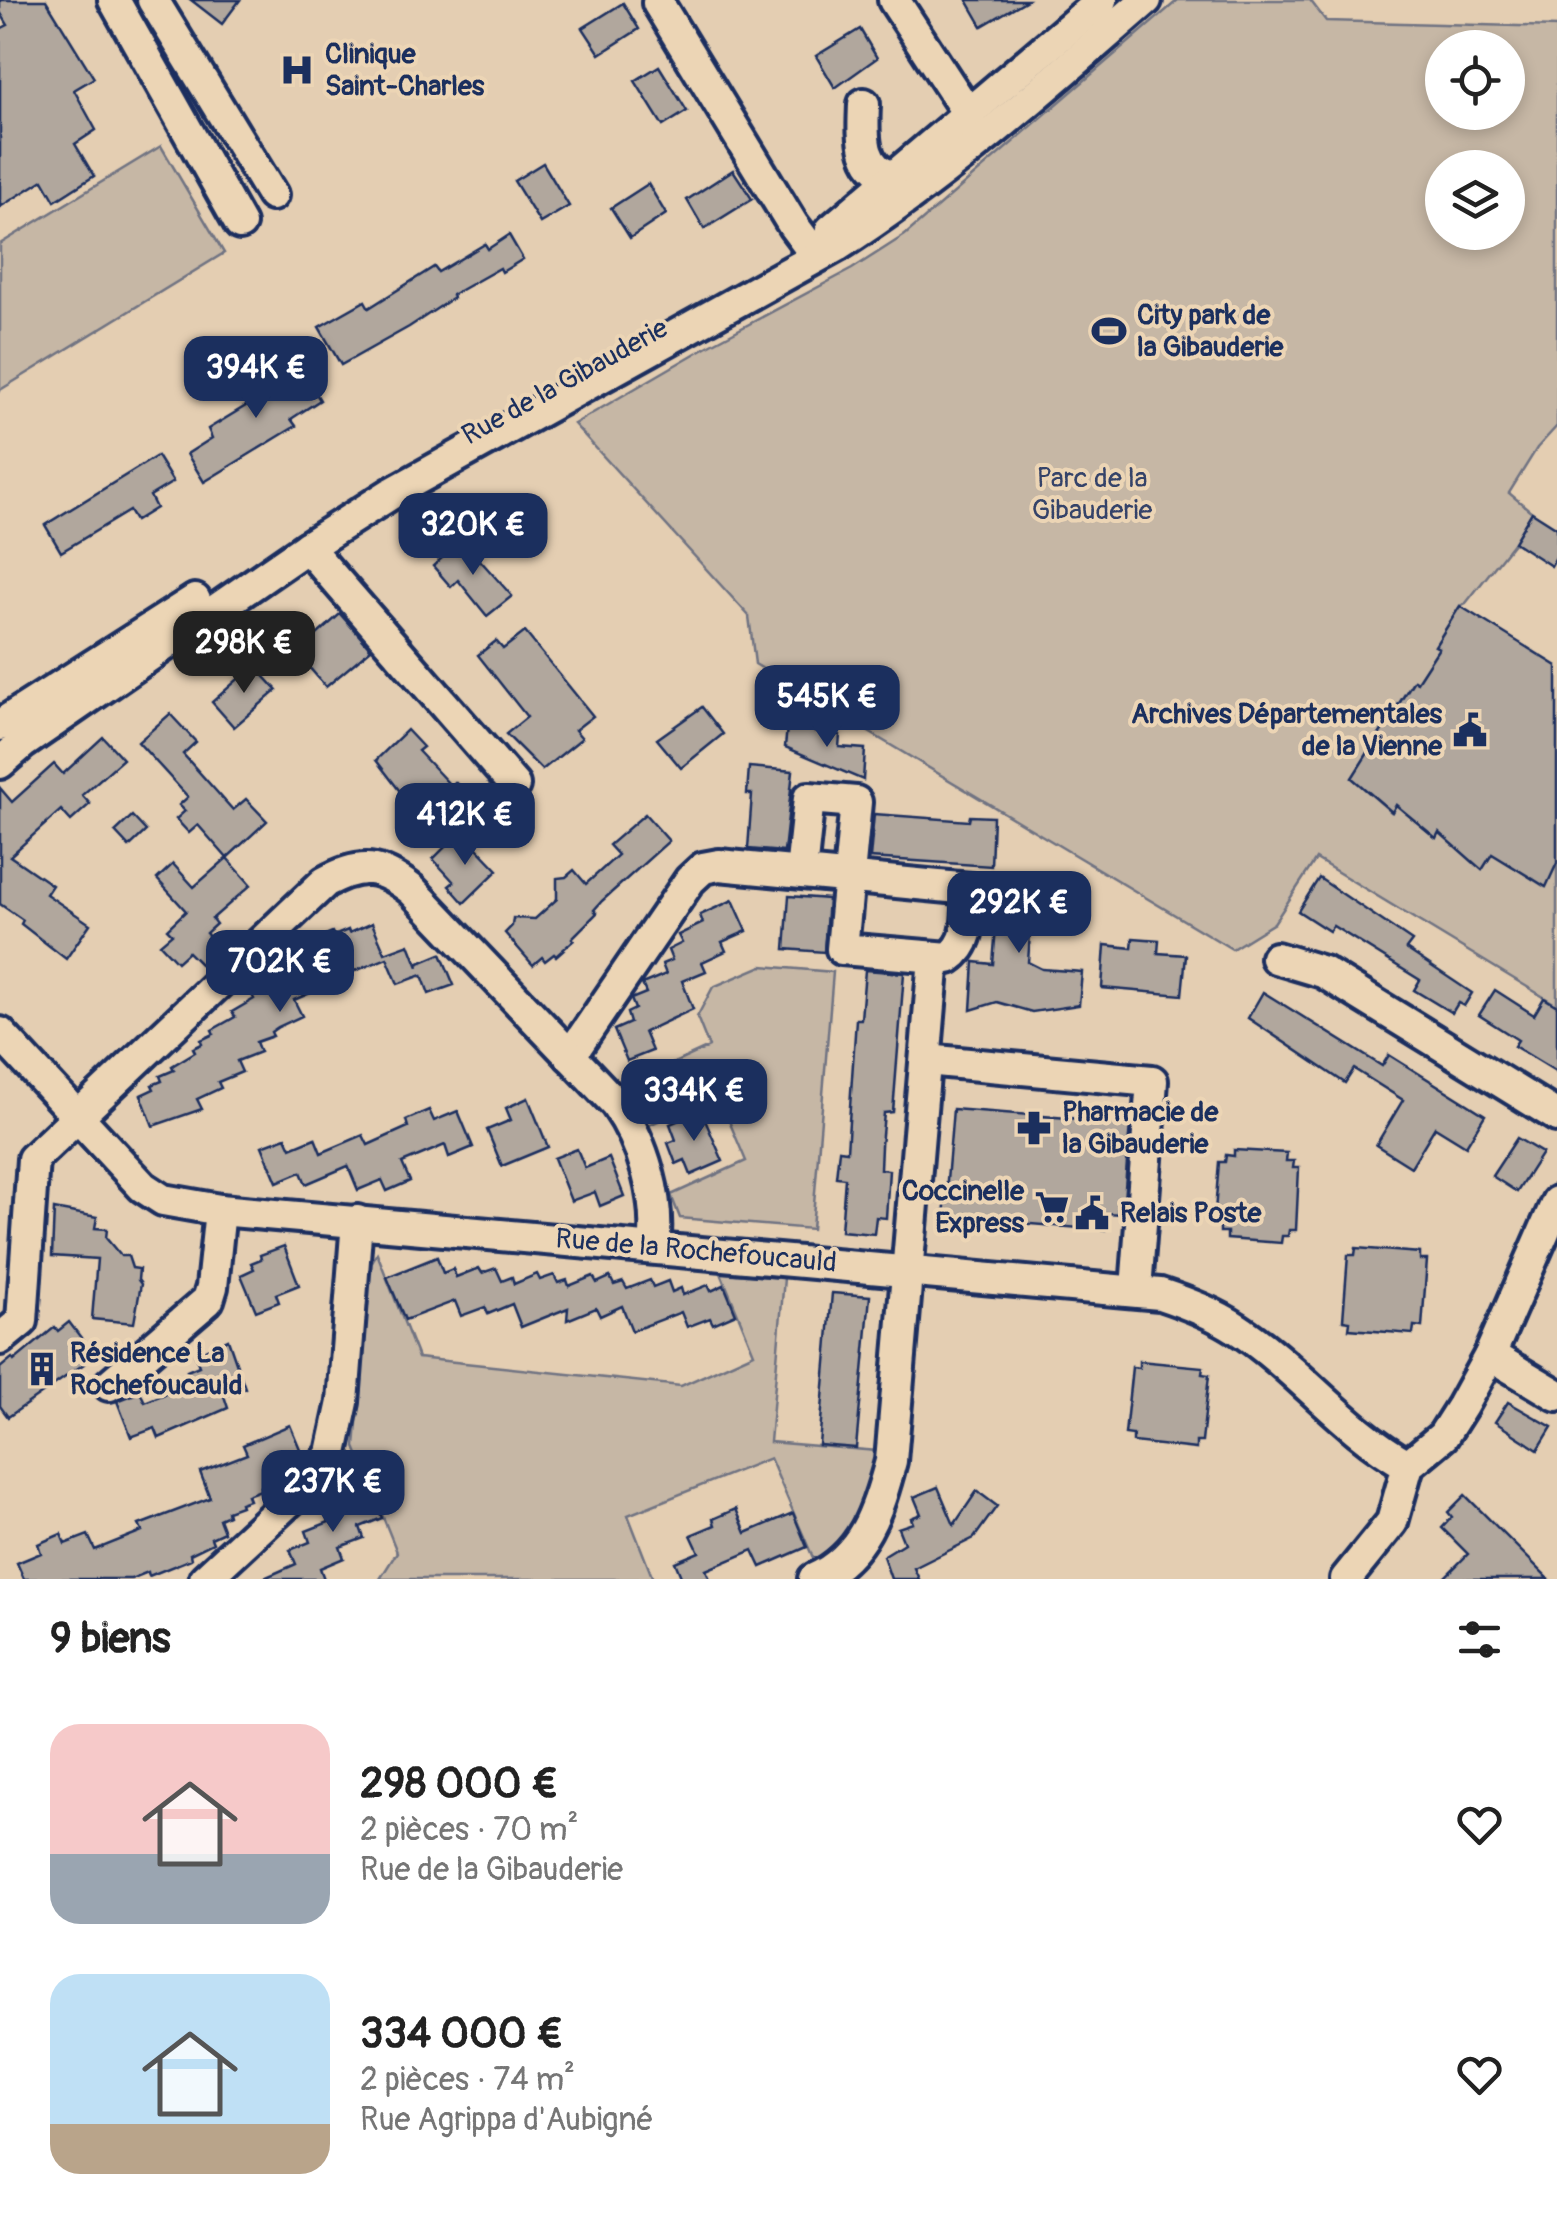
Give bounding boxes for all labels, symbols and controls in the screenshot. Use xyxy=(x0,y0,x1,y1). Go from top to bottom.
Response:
map controls xyxy=(1425,30,1525,250)
button: locate xyxy=(1425,30,1525,130)
place label: Clinique Saint-Charles xyxy=(325,37,485,104)
hospital icon: Clinique Saint-Charles xyxy=(278,51,316,89)
button: layers xyxy=(1425,150,1525,250)
place label: City park de la Gibauderie xyxy=(1137,298,1284,365)
street label: Rue de la Gibauderie xyxy=(456,311,674,453)
sports icon: City park de la Gibauderie xyxy=(1090,312,1128,350)
pin: 394K € xyxy=(175,336,337,421)
text: 394K € xyxy=(206,348,306,388)
park label: Parc de la Gibauderie xyxy=(1032,461,1152,528)
pin: 320K € xyxy=(392,493,554,578)
text: 320K € xyxy=(421,505,525,545)
pin: 298K € xyxy=(163,611,325,696)
text: 298K € xyxy=(195,623,293,663)
pin: 545K € xyxy=(746,665,908,750)
text: 545K € xyxy=(777,677,877,717)
place label: Archives Départementales de la Vienne xyxy=(1131,697,1443,764)
public building icon: Archives Départementales de la Vienne xyxy=(1451,711,1489,749)
pin: 412K € xyxy=(384,783,546,868)
text: 412K € xyxy=(417,795,513,835)
pin: 292K € xyxy=(938,871,1100,956)
text: 292K € xyxy=(969,883,1069,923)
pin: 702K € xyxy=(199,930,361,1015)
text: 702K € xyxy=(228,942,332,982)
pin: 334K € xyxy=(613,1059,775,1144)
text: 334K € xyxy=(643,1071,745,1111)
place label: Pharmacie de la Gibauderie xyxy=(1062,1095,1220,1162)
pharmacy icon: Pharmacie de la Gibauderie xyxy=(1015,1109,1053,1147)
place label: Coccinelle Express xyxy=(902,1174,1025,1241)
supermarket icon: Coccinelle Express xyxy=(1033,1188,1071,1226)
public building icon: Relais Poste xyxy=(1073,1194,1111,1232)
place label: Relais Poste xyxy=(1120,1196,1263,1231)
street label: Rue de la Rochefoucauld xyxy=(554,1221,838,1281)
place label: Résidence La Rochefoucauld xyxy=(70,1336,242,1403)
building icon: Résidence La Rochefoucauld xyxy=(23,1350,61,1388)
pin: 237K € xyxy=(252,1450,414,1535)
text: 237K € xyxy=(283,1462,383,1502)
icon: filters xyxy=(1452,1612,1507,1667)
text: 9 biens xyxy=(50,1613,170,1665)
text: 298 000 € xyxy=(360,1758,558,1810)
icon: home xyxy=(130,1764,250,1884)
icon: heart xyxy=(1452,1797,1507,1852)
text: 2 pièces · 70 m² xyxy=(360,1810,578,1850)
text: Rue de la Gibauderie xyxy=(360,1850,623,1890)
text: 334 000 € xyxy=(360,2008,563,2060)
icon: home xyxy=(130,2014,250,2134)
icon: heart xyxy=(1452,2047,1507,2102)
text: 2 pièces · 74 m² xyxy=(360,2060,575,2100)
text: Rue Agrippa d'Aubigné xyxy=(360,2100,654,2140)

